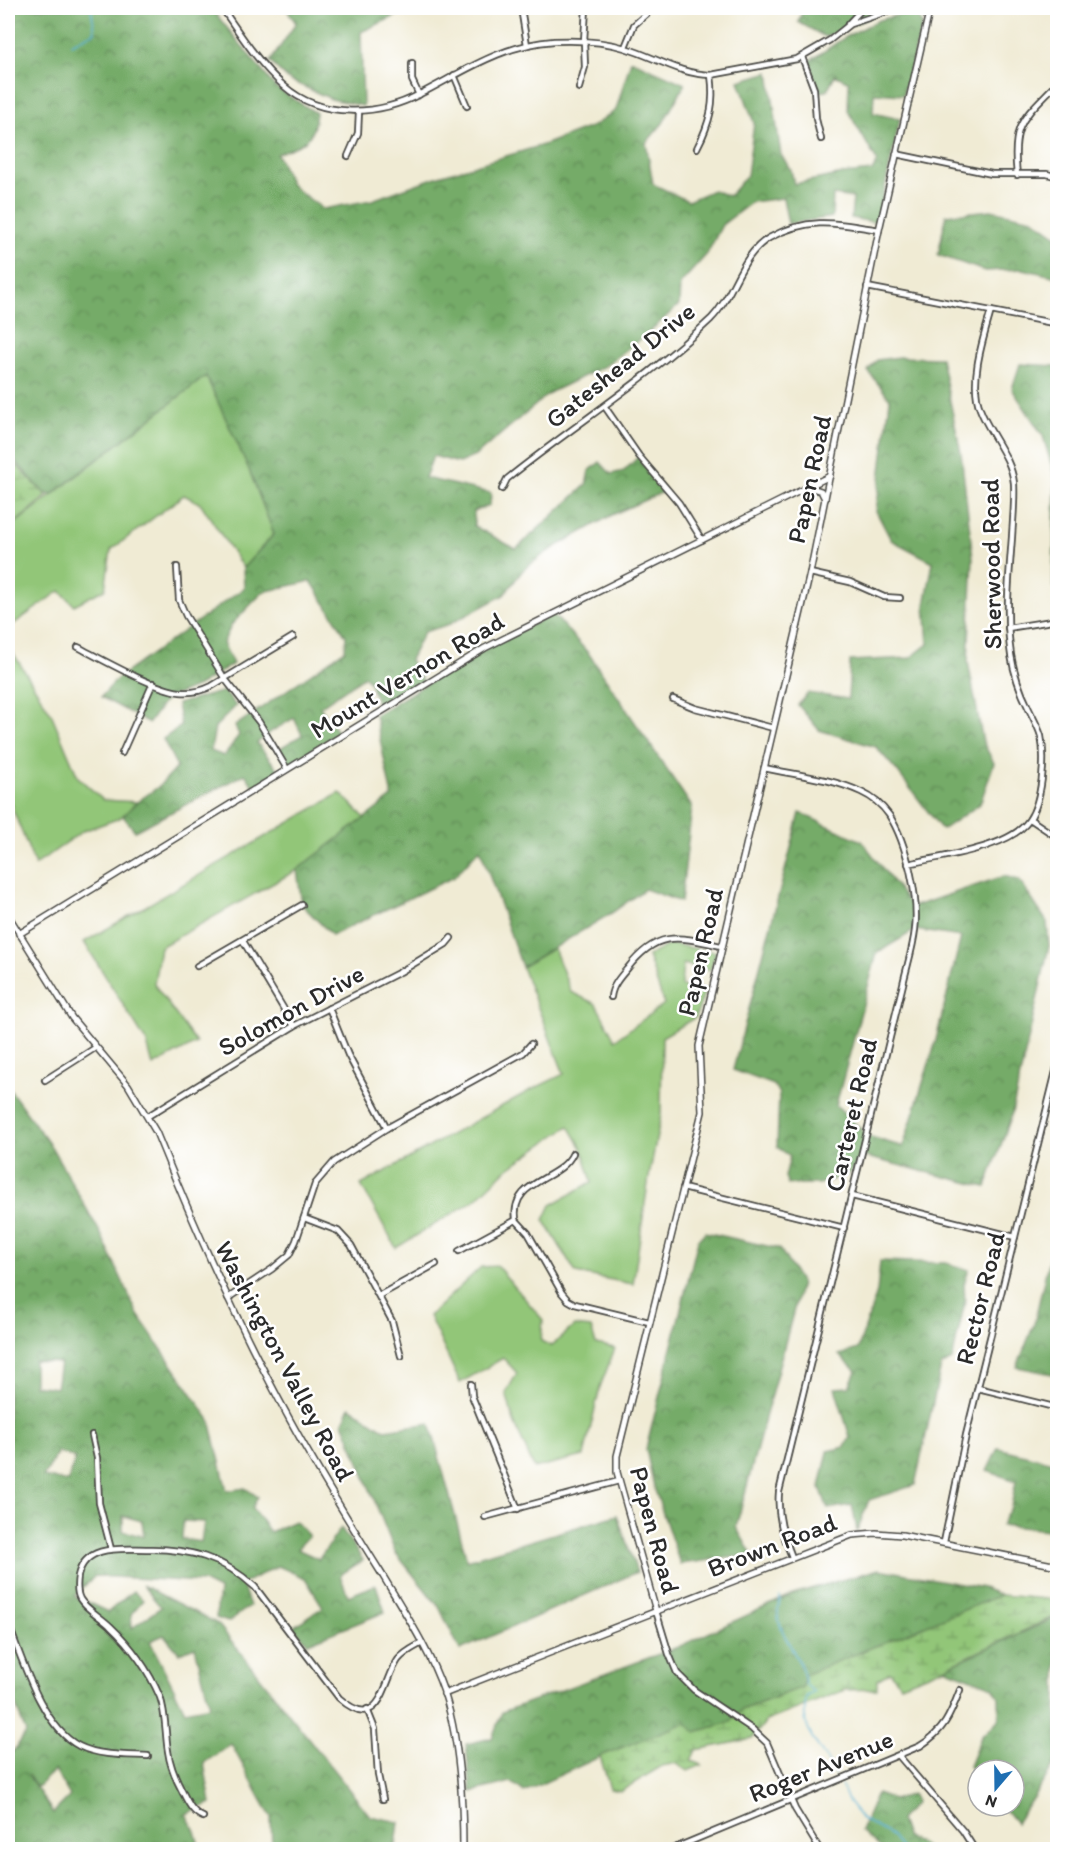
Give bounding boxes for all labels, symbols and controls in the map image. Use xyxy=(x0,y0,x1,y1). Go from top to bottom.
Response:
street label: Gateshead Drive xyxy=(539,295,701,435)
street label: Papen Road xyxy=(780,412,838,546)
street label: Sherwood Road xyxy=(974,478,1008,650)
street label: Mount Vernon Road xyxy=(304,604,510,746)
street label: Papen Road xyxy=(670,885,730,1019)
street label: Solomon Drive xyxy=(212,957,370,1063)
street label: Carteret Road xyxy=(818,1035,884,1195)
street label: Rector Road xyxy=(948,1227,1012,1368)
street label: Washington Valley Road xyxy=(208,1235,362,1487)
street label: Papen Road xyxy=(623,1463,687,1597)
street label: Brown Road xyxy=(703,1505,842,1584)
street label: Roger Avenue xyxy=(744,1723,898,1809)
north arrow xyxy=(966,1758,1026,1818)
text: N xyxy=(983,1791,999,1812)

